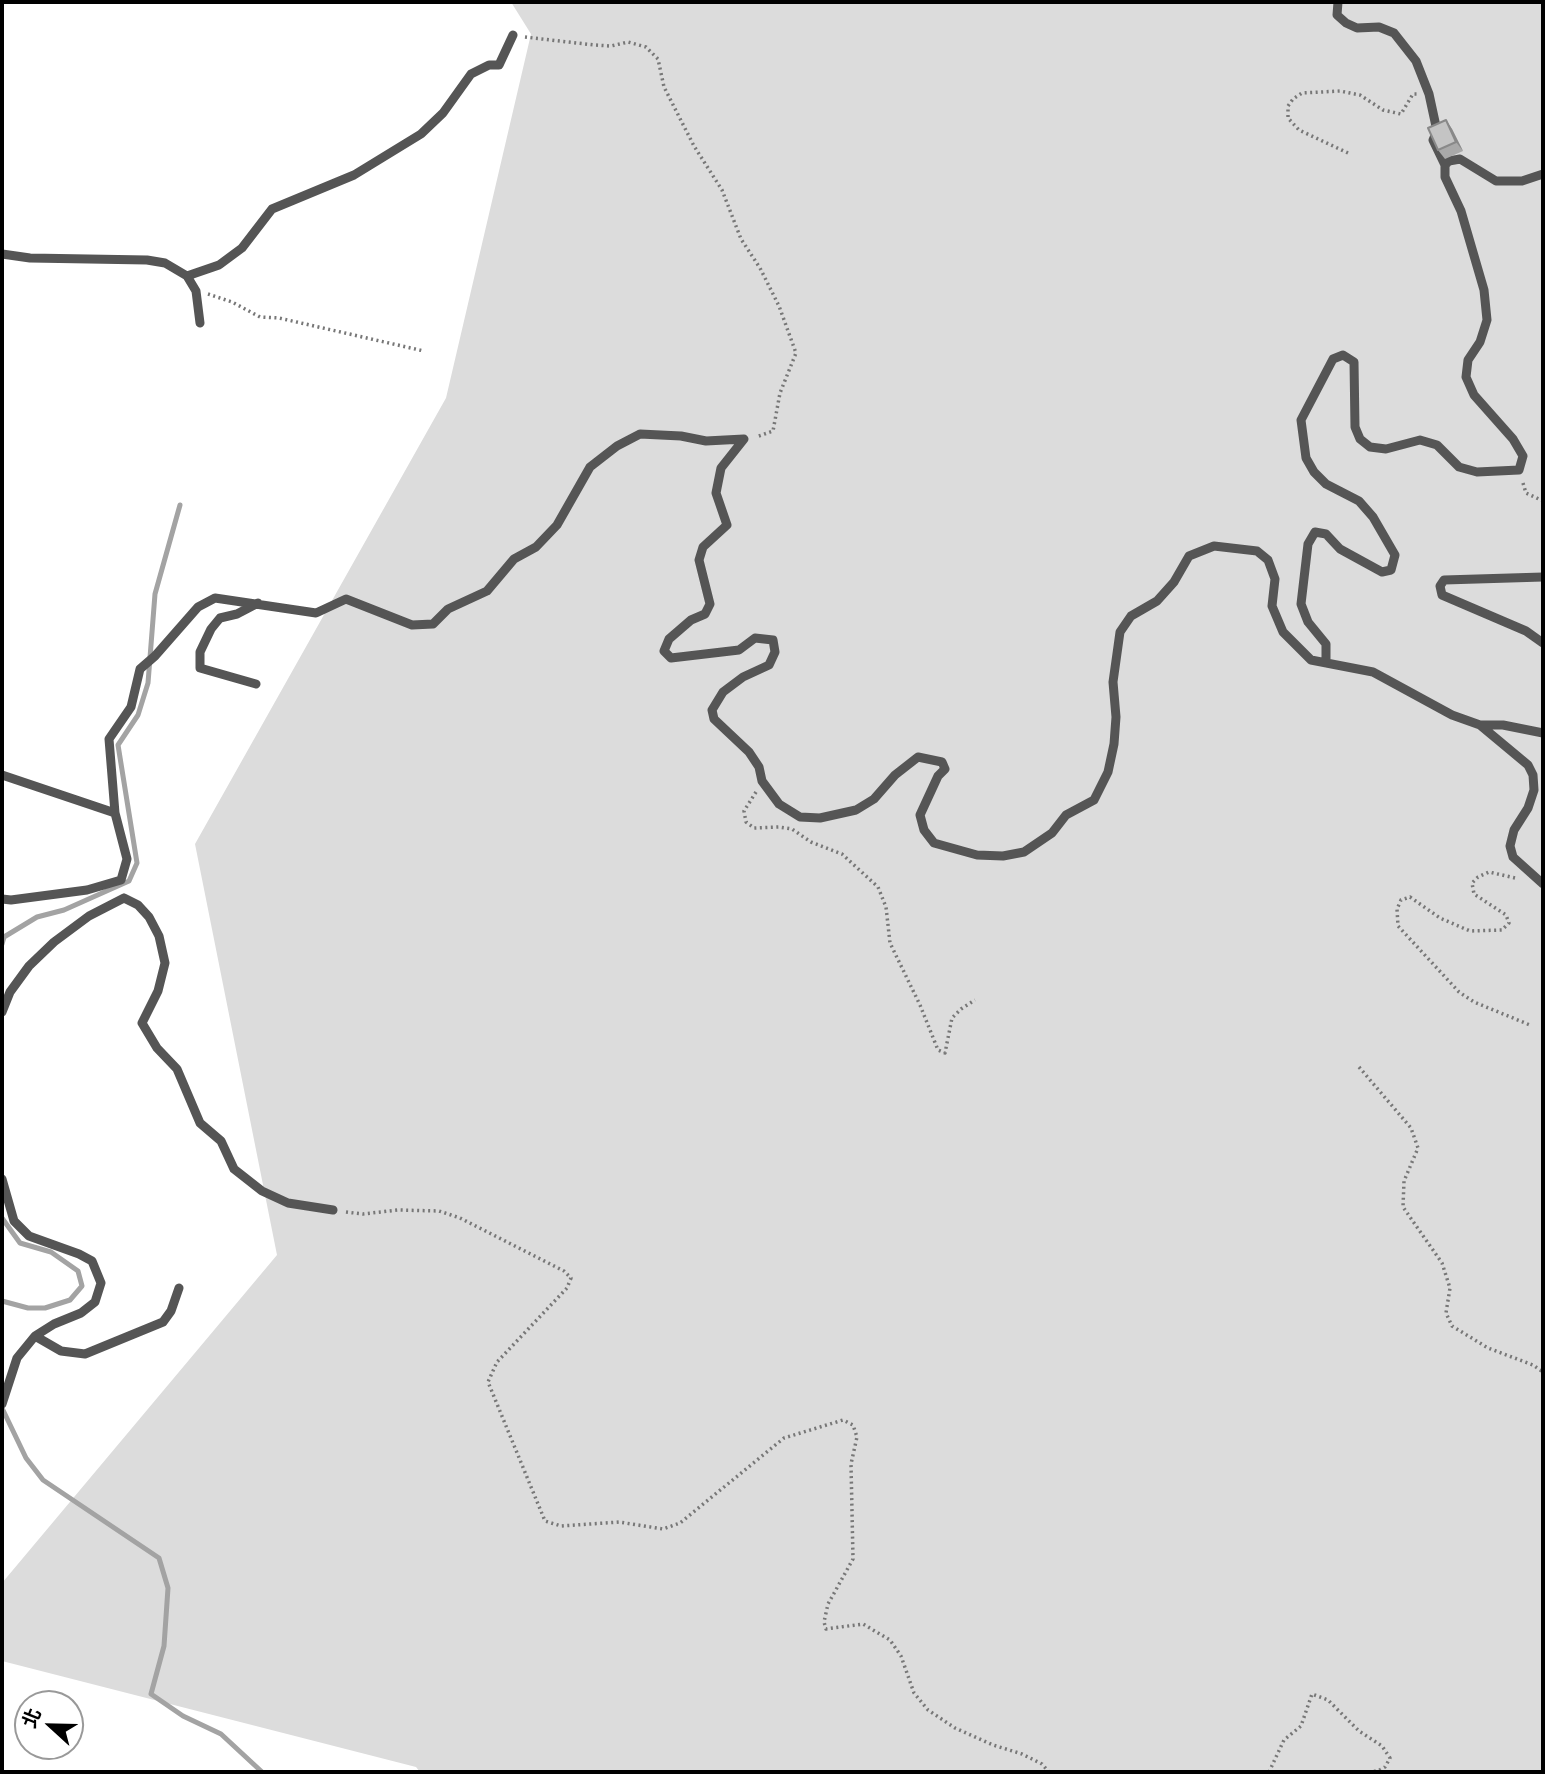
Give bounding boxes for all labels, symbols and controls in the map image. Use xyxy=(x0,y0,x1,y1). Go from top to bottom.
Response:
north arrow xyxy=(14,1690,84,1760)
text: 北 xyxy=(18,1705,45,1731)

